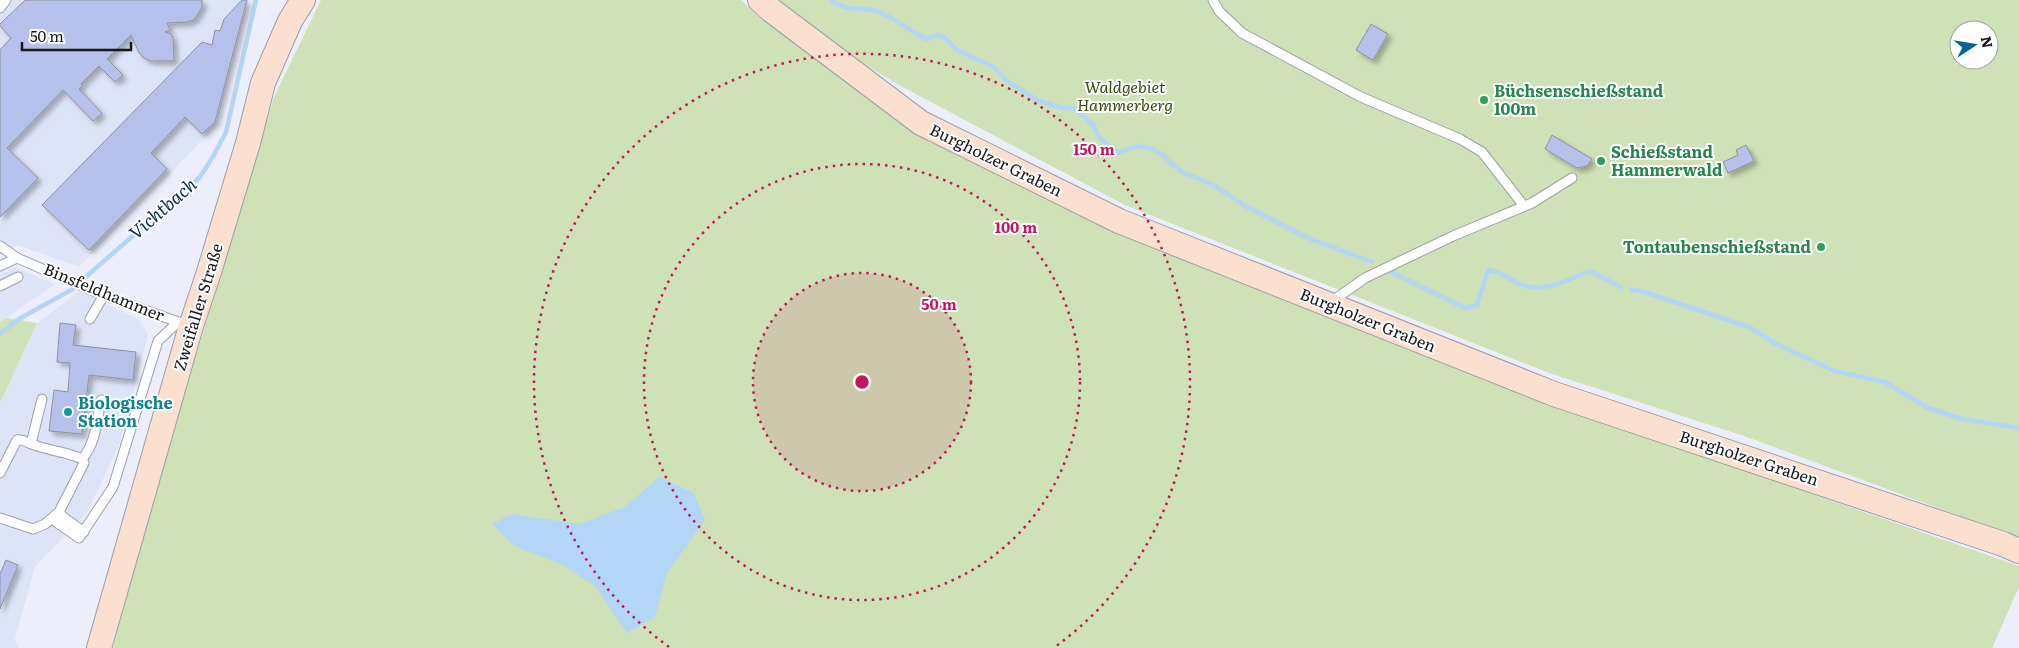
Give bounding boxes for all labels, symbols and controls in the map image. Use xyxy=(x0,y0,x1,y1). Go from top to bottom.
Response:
scale bar xyxy=(22,20,131,52)
north arrow xyxy=(1949,20,1999,70)
text: 50 m xyxy=(30,24,64,47)
text: N xyxy=(1977,34,1999,50)
park label: Waldgebiet Hammerberg xyxy=(1077,74,1173,116)
place label: Büchsenschießstand 100m xyxy=(1494,78,1664,120)
marker: Büchsenschießstand 100m xyxy=(1478,94,1490,106)
street label: Burgholzer Graben xyxy=(926,117,1067,202)
text: 150 m xyxy=(1073,137,1115,160)
place label: Schießstand Hammerwald xyxy=(1611,139,1723,181)
marker: Schießstand Hammerwald xyxy=(1595,155,1607,167)
water label: Vichtbach xyxy=(122,170,202,245)
text: 100 m xyxy=(995,215,1037,238)
place label: Tontaubenschießstand xyxy=(1623,234,1811,258)
street label: Zweifaller Straße xyxy=(166,240,228,373)
marker: Tontaubenschießstand xyxy=(1815,241,1827,253)
street label: Binsfeldhammer xyxy=(40,256,169,326)
street label: Burgholzer Graben xyxy=(1297,281,1440,357)
text: 50 m xyxy=(921,292,957,315)
centre of rings xyxy=(853,373,871,391)
place label: Biologische Station xyxy=(78,390,173,432)
marker: Biologische Station xyxy=(62,406,74,418)
street label: Burgholzer Graben xyxy=(1677,423,1822,491)

